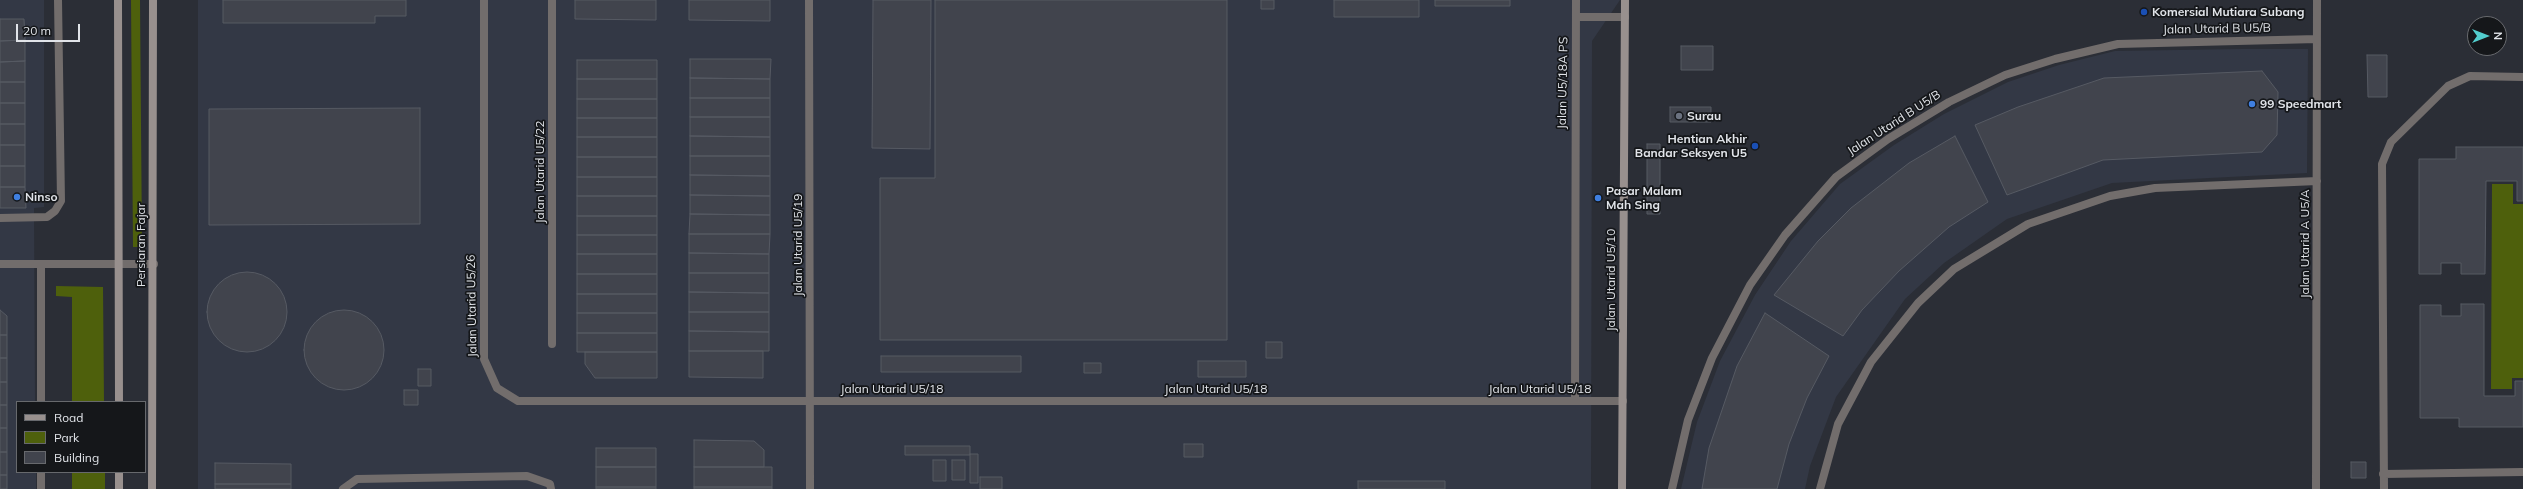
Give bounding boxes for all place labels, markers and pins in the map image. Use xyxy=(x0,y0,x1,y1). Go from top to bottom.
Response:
place label: Komersial Mutiara Subang xyxy=(2152,5,2305,19)
marker: Komersial Mutiara Subang xyxy=(2139,7,2149,17)
place label: 99 Speedmart xyxy=(2260,97,2341,111)
marker: 99 Speedmart xyxy=(2247,99,2257,109)
place label: Surau xyxy=(1687,109,1721,123)
marker: Surau xyxy=(1674,111,1684,121)
place label: Hentian Akhir Bandar Seksyen U5 xyxy=(1635,132,1747,160)
marker: Hentian Akhir Bandar Seksyen U5 xyxy=(1750,141,1760,151)
place label: Pasar Malam Mah Sing xyxy=(1606,184,1682,212)
place label: Ninso xyxy=(25,190,58,204)
marker: Ninso xyxy=(12,192,22,202)
marker: Pasar Malam Mah Sing xyxy=(1593,193,1603,203)

